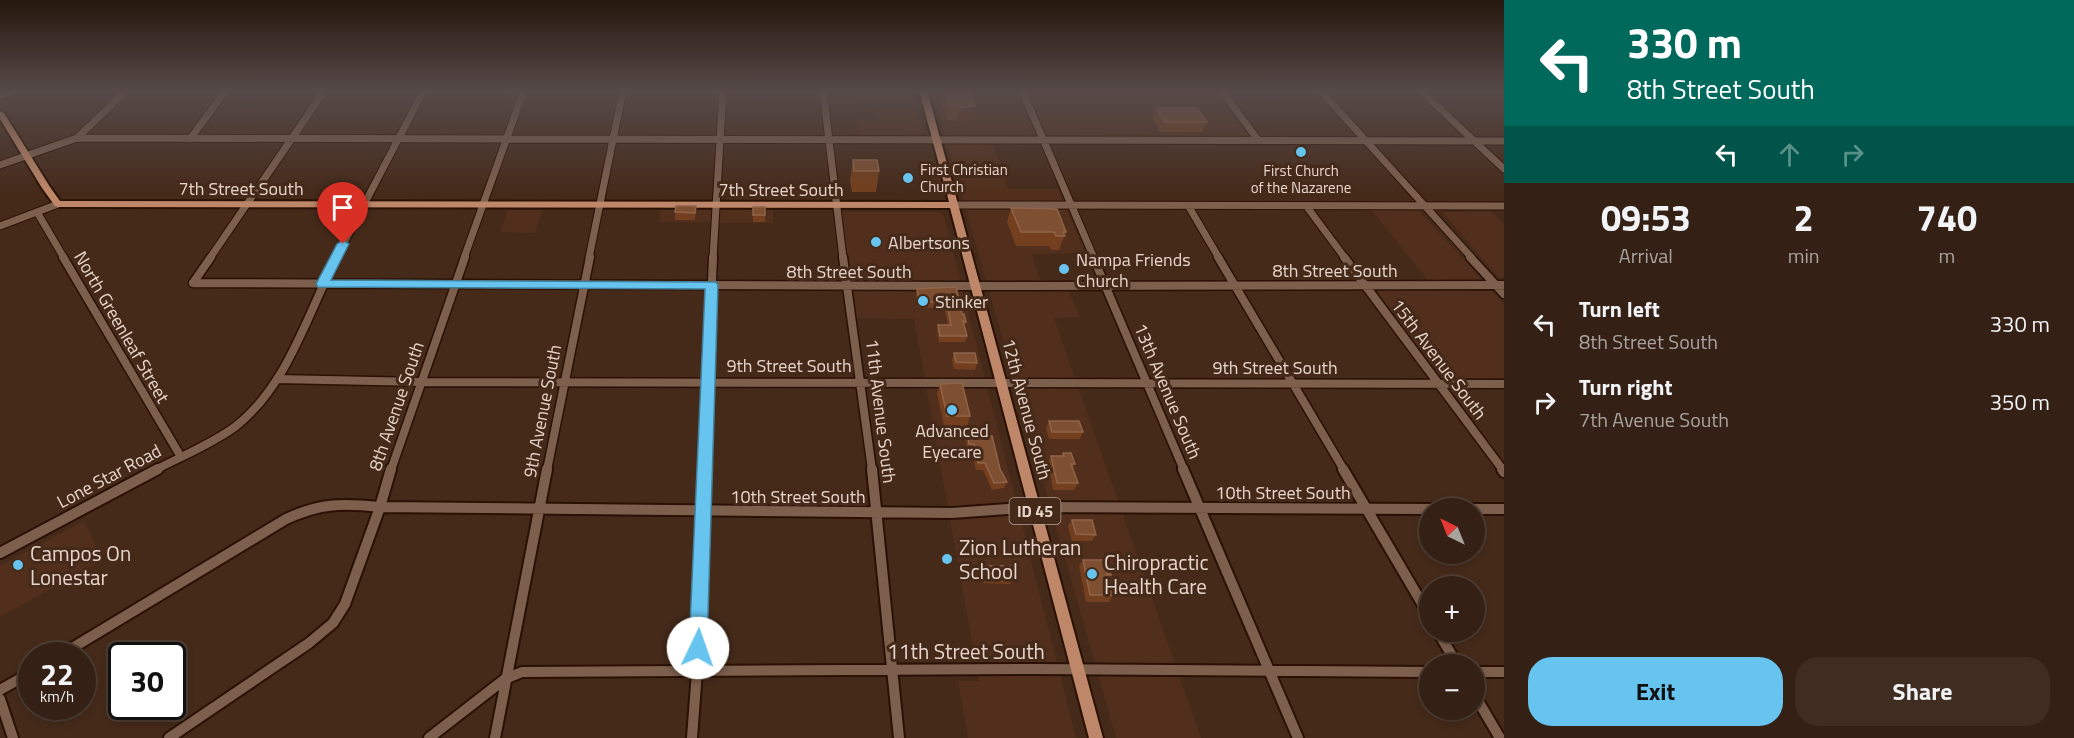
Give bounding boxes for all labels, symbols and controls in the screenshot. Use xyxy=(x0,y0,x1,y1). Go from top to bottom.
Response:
text: 330 m xyxy=(1627,10,1742,74)
icon: left xyxy=(1528,24,1606,102)
text: 8th Street South xyxy=(1627,68,1815,109)
icon: left xyxy=(1710,138,1743,171)
icon: ahead xyxy=(1773,138,1806,171)
icon: right xyxy=(1836,138,1869,171)
marker: First Church of the Nazarene xyxy=(1294,145,1308,159)
place label: First Christian Church xyxy=(920,158,1008,198)
place label: First Church of the Nazarene xyxy=(1251,159,1351,199)
marker: First Christian Church xyxy=(901,171,915,185)
street label: 7th Street South xyxy=(178,175,304,202)
street label: 7th Street South xyxy=(718,176,844,203)
pin xyxy=(317,182,368,244)
text: 09:53 xyxy=(1601,190,1691,245)
text: 2 xyxy=(1794,190,1814,245)
text: 740 xyxy=(1917,190,1977,245)
icon: arrive xyxy=(326,191,359,224)
place label: Albertsons xyxy=(888,229,970,256)
marker: Albertsons xyxy=(869,235,883,249)
text: Arrival xyxy=(1619,240,1673,271)
text: min xyxy=(1788,240,1820,271)
text: m xyxy=(1938,240,1955,271)
street label: North Greenleaf Street xyxy=(67,246,177,409)
place label: Nampa Friends Church xyxy=(1076,246,1191,294)
street label: 8th Street South xyxy=(1272,257,1398,284)
street label: 8th Street South xyxy=(786,258,912,285)
marker: Nampa Friends Church xyxy=(1057,262,1071,276)
place label: Stinker xyxy=(935,288,988,315)
text: Turn left xyxy=(1579,292,1660,326)
street label: 15th Avenue South xyxy=(1385,293,1493,425)
marker: Stinker xyxy=(916,294,930,308)
text: 330 m xyxy=(1990,307,2050,341)
icon: left xyxy=(1528,308,1561,341)
street label: 13th Avenue South xyxy=(1127,319,1209,463)
text: 8th Street South xyxy=(1579,326,1718,357)
street label: 12th Avenue South xyxy=(995,335,1059,483)
street label: 11th Avenue South xyxy=(859,337,903,485)
street label: 8th Avenue South xyxy=(361,338,431,474)
street label: 9th Avenue South xyxy=(516,342,568,480)
street label: 9th Street South xyxy=(726,352,852,379)
street label: 9th Street South xyxy=(1212,354,1338,381)
text: Turn right xyxy=(1579,370,1673,404)
text: 350 m xyxy=(1990,385,2050,419)
icon: right xyxy=(1528,386,1561,419)
marker: Advanced Eyecare xyxy=(945,403,959,417)
text: 7th Avenue South xyxy=(1579,404,1729,435)
place label: Advanced Eyecare xyxy=(915,417,989,465)
street label: Lone Star Road xyxy=(52,437,166,515)
street label: 10th Street South xyxy=(1215,479,1351,506)
street label: 10th Street South xyxy=(730,483,866,510)
road number: ID 45 xyxy=(1010,498,1060,524)
north arrow xyxy=(1419,498,1485,564)
map controls xyxy=(1419,498,1485,720)
place label: Zion Lutheran School xyxy=(959,531,1081,587)
place label: Campos On Lonestar xyxy=(30,537,131,593)
place label: Chiropractic Health Care xyxy=(1104,546,1209,602)
marker: Zion Lutheran School xyxy=(940,552,954,566)
marker: Campos On Lonestar xyxy=(11,558,25,572)
marker: Chiropractic Health Care xyxy=(1085,567,1099,581)
button: + xyxy=(1419,576,1485,642)
position arrow xyxy=(666,616,730,680)
street label: 11th Street South xyxy=(887,635,1045,667)
speed limit sign: 30 xyxy=(108,642,186,720)
text: 22 xyxy=(40,651,74,697)
button: − xyxy=(1419,654,1485,720)
button: Exit xyxy=(1528,657,1783,726)
button: Share xyxy=(1795,657,2050,726)
text: km/h xyxy=(40,685,74,708)

